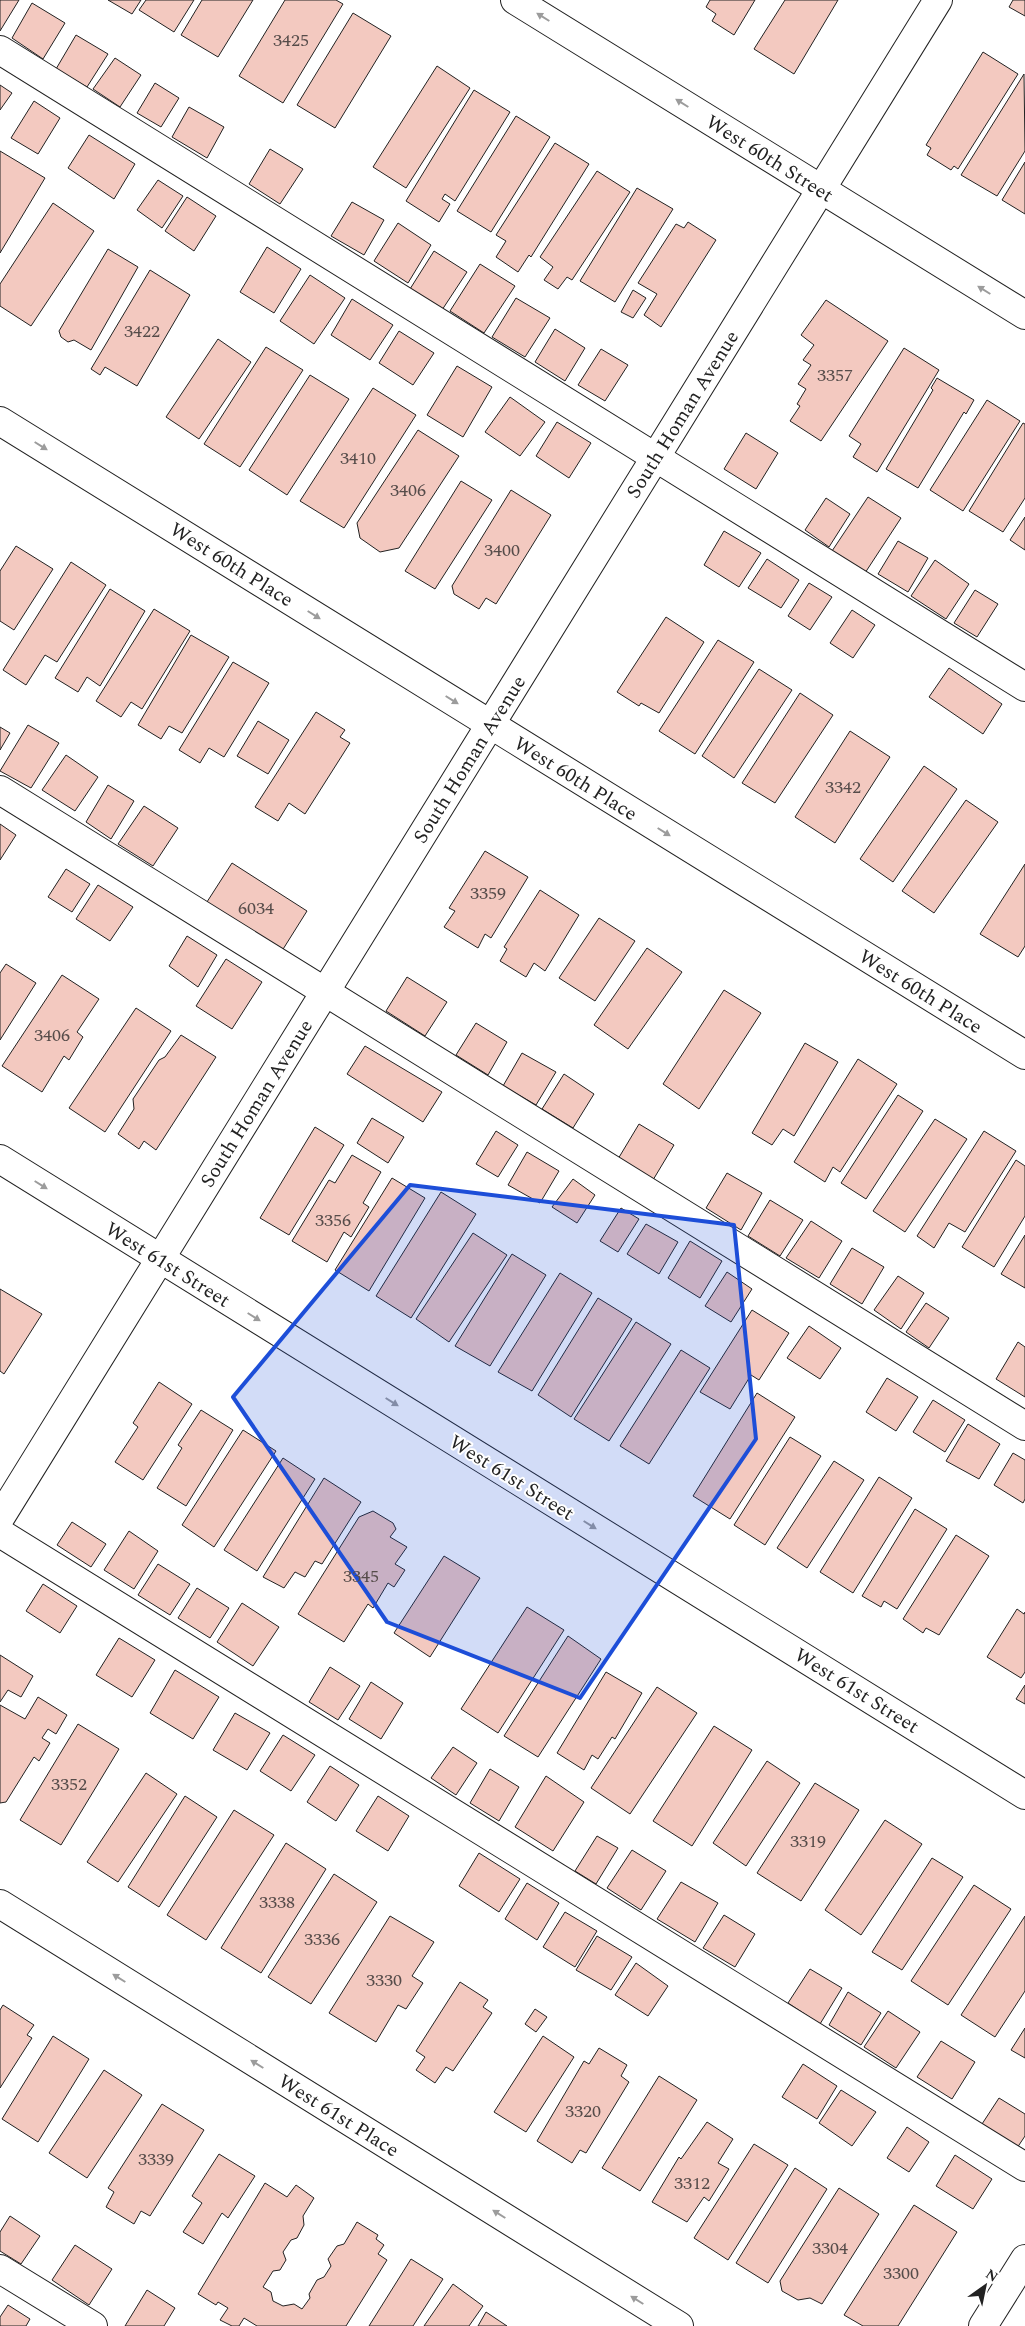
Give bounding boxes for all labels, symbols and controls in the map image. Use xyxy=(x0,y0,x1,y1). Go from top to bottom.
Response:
one-way arrow xyxy=(537,13,550,22)
house number: 3425 xyxy=(273,27,309,54)
one-way arrow xyxy=(675,98,688,108)
street label: West 60th Street xyxy=(700,108,839,210)
one-way arrow xyxy=(977,285,990,294)
house number: 3422 xyxy=(124,318,160,345)
street label: South Homan Avenue xyxy=(619,325,747,504)
house number: 3357 xyxy=(817,362,853,389)
one-way arrow xyxy=(35,442,48,451)
house number: 3410 xyxy=(340,445,376,472)
house number: 3406 xyxy=(390,477,426,504)
street label: West 60th Place xyxy=(164,515,299,615)
house number: 3400 xyxy=(484,537,520,564)
one-way arrow xyxy=(307,610,320,619)
street label: South Homan Avenue xyxy=(406,670,534,849)
one-way arrow xyxy=(445,696,458,705)
street label: West 60th Place xyxy=(508,729,643,829)
house number: 3342 xyxy=(825,774,861,801)
one-way arrow xyxy=(658,827,671,837)
house number: 3359 xyxy=(470,880,506,907)
house number: 6034 xyxy=(238,895,274,922)
street label: West 60th Place xyxy=(853,942,988,1042)
street label: South Homan Avenue xyxy=(193,1014,321,1193)
house number: 3406 xyxy=(34,1022,70,1049)
one-way arrow xyxy=(35,1180,48,1189)
house number: 3356 xyxy=(315,1207,351,1234)
street label: West 61st Street xyxy=(99,1214,236,1315)
one-way arrow xyxy=(247,1312,260,1321)
one-way arrow xyxy=(385,1398,398,1407)
street label: West 61st Street xyxy=(443,1427,580,1528)
one-way arrow xyxy=(583,1520,596,1529)
house number: 3345 xyxy=(343,1563,379,1590)
street label: West 61st Street xyxy=(788,1640,925,1741)
house number: 3352 xyxy=(51,1771,87,1798)
house number: 3319 xyxy=(790,1828,826,1855)
house number: 3338 xyxy=(259,1889,295,1916)
house number: 3336 xyxy=(304,1926,340,1953)
house number: 3330 xyxy=(366,1967,402,1994)
one-way arrow xyxy=(113,1974,126,1983)
one-way arrow xyxy=(251,2059,264,2069)
street label: West 61st Place xyxy=(272,2067,405,2165)
house number: 3320 xyxy=(565,2098,601,2125)
house number: 3339 xyxy=(138,2146,174,2173)
house number: 3312 xyxy=(674,2170,710,2197)
one-way arrow xyxy=(493,2210,506,2219)
house number: 3304 xyxy=(812,2235,848,2262)
house number: 3300 xyxy=(883,2260,919,2287)
north arrow xyxy=(960,2261,1010,2311)
text: N xyxy=(981,2264,1002,2287)
one-way arrow xyxy=(631,2296,644,2305)

